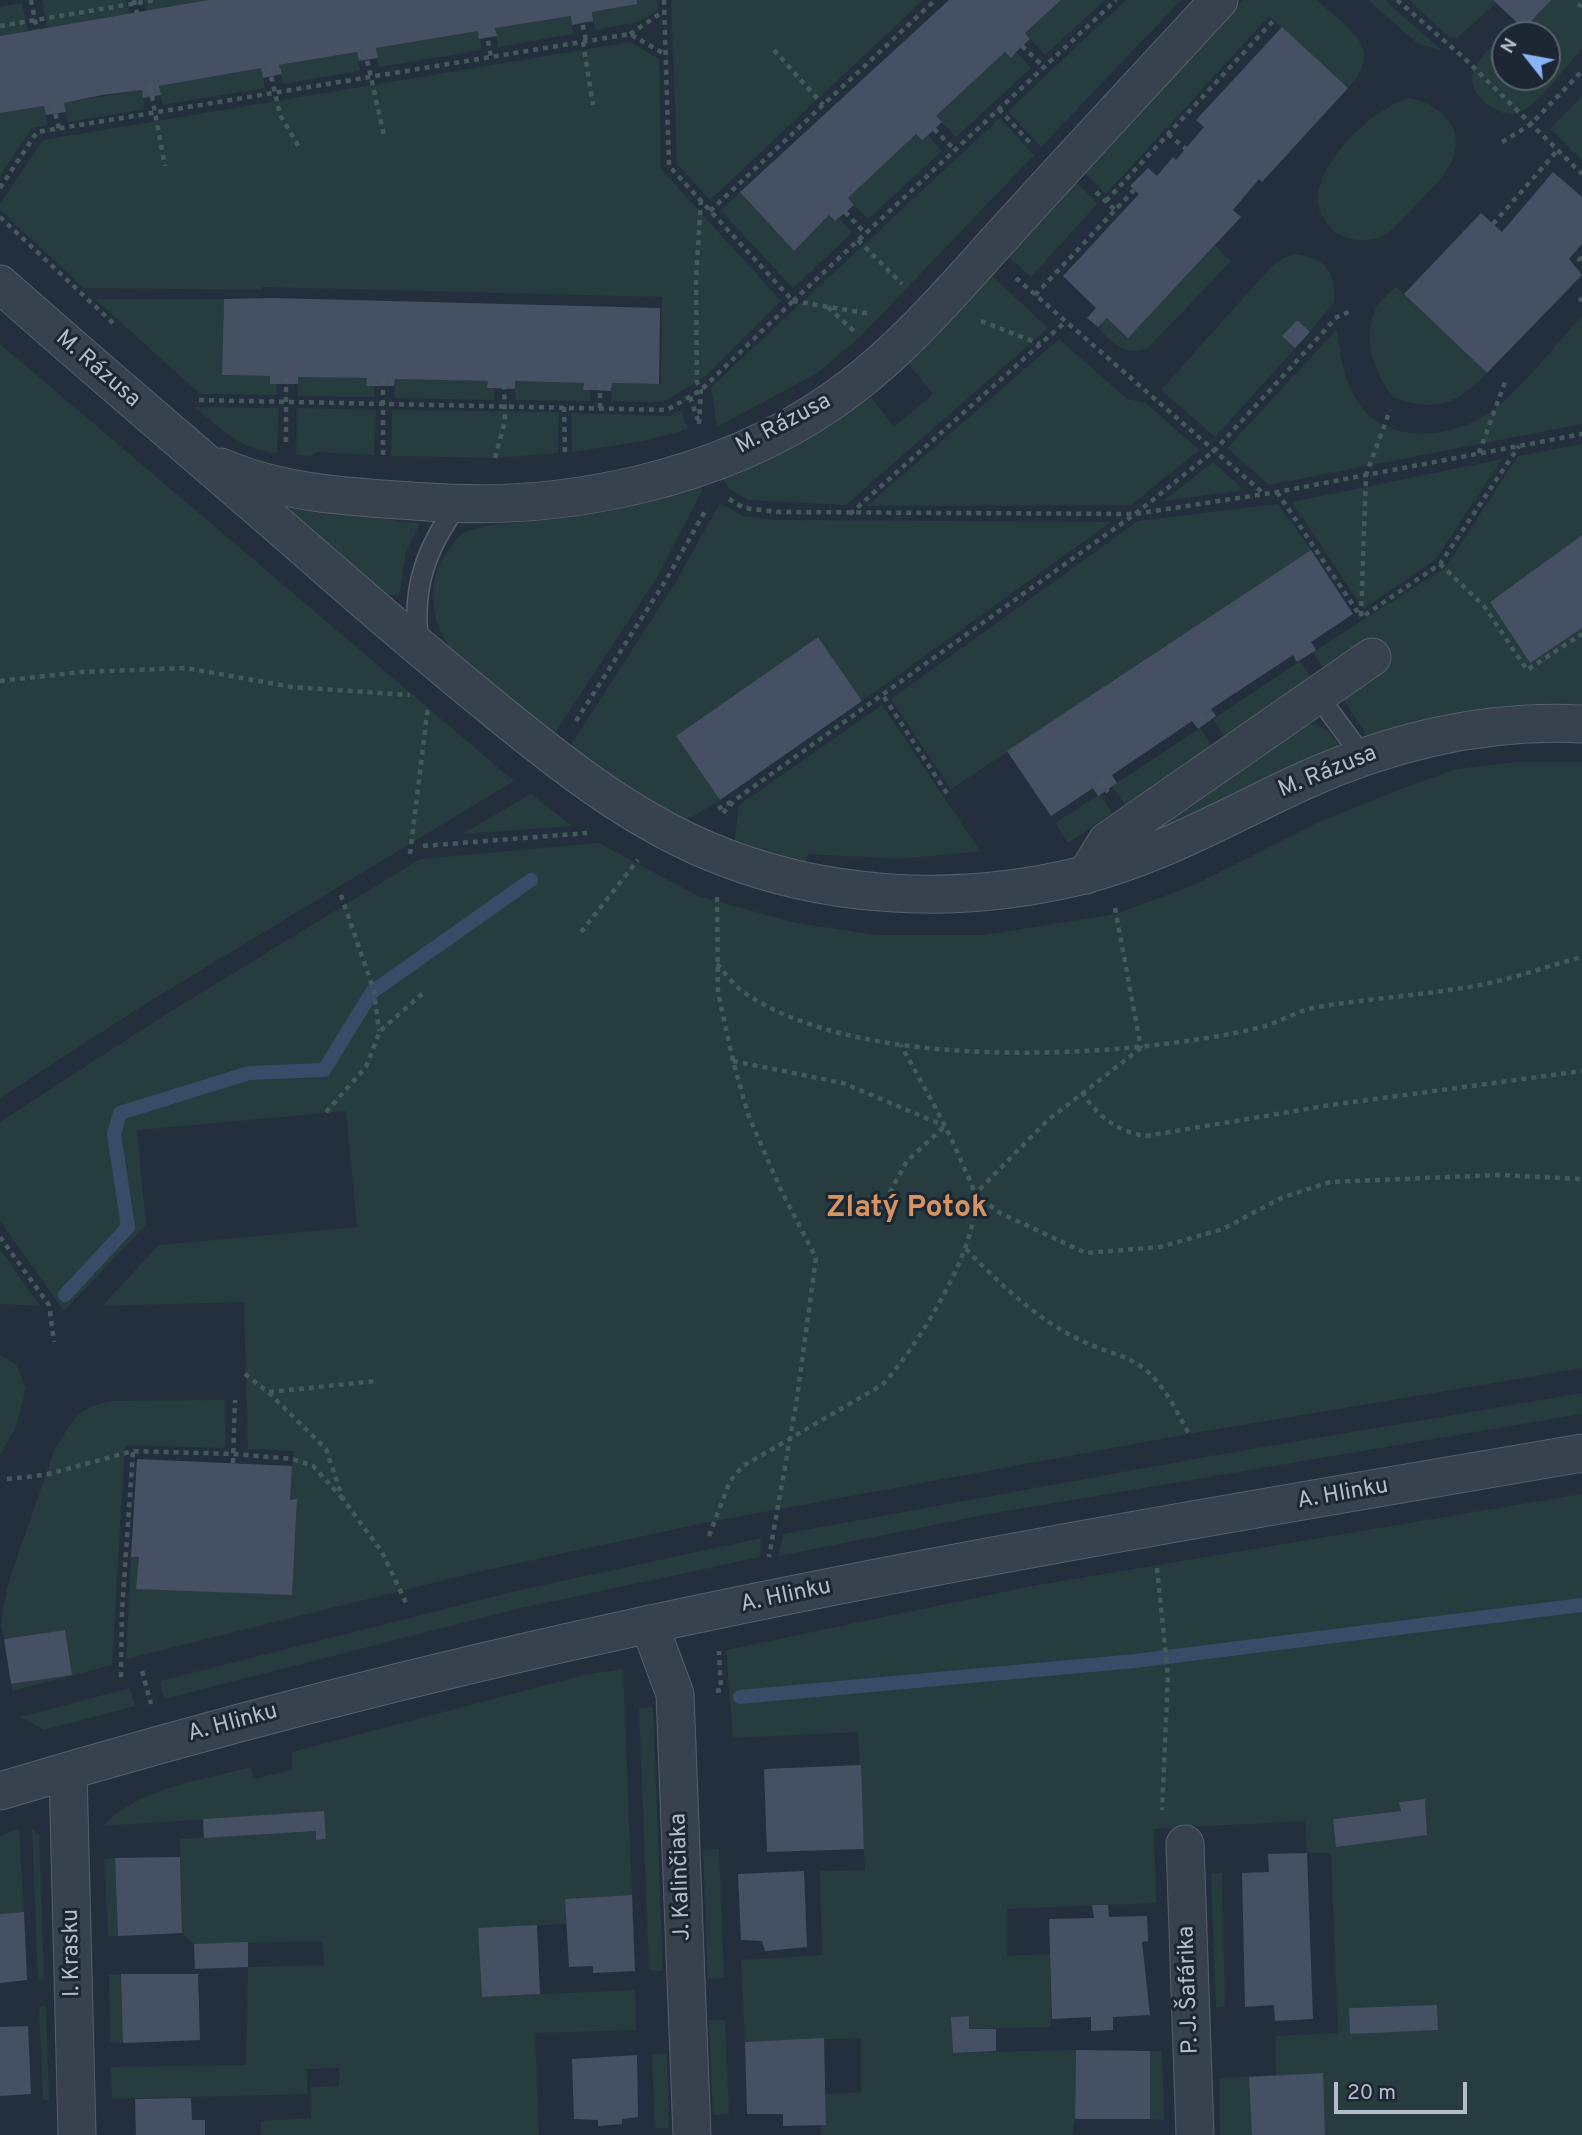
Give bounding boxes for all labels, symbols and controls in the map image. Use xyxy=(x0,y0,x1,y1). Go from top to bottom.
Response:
north arrow xyxy=(1491,21,1561,91)
text: N xyxy=(1496,34,1524,58)
street label: M. Rázusa xyxy=(49,326,145,414)
street label: M. Rázusa xyxy=(732,389,836,461)
street label: M. Rázusa xyxy=(1275,741,1381,805)
district label: Zlatý Potok xyxy=(826,1192,988,1228)
street label: A. Hlinku xyxy=(1295,1473,1391,1517)
street label: A. Hlinku xyxy=(738,1574,834,1620)
street label: A. Hlinku xyxy=(185,1699,281,1749)
street label: J. Kalinčiaka xyxy=(666,1813,698,1941)
street label: I. Krasku xyxy=(58,1909,88,1997)
street label: P. J. Šafárika xyxy=(1174,1925,1206,2055)
scale bar xyxy=(1337,2068,1470,2112)
text: 20 m xyxy=(1347,2080,1396,2107)

